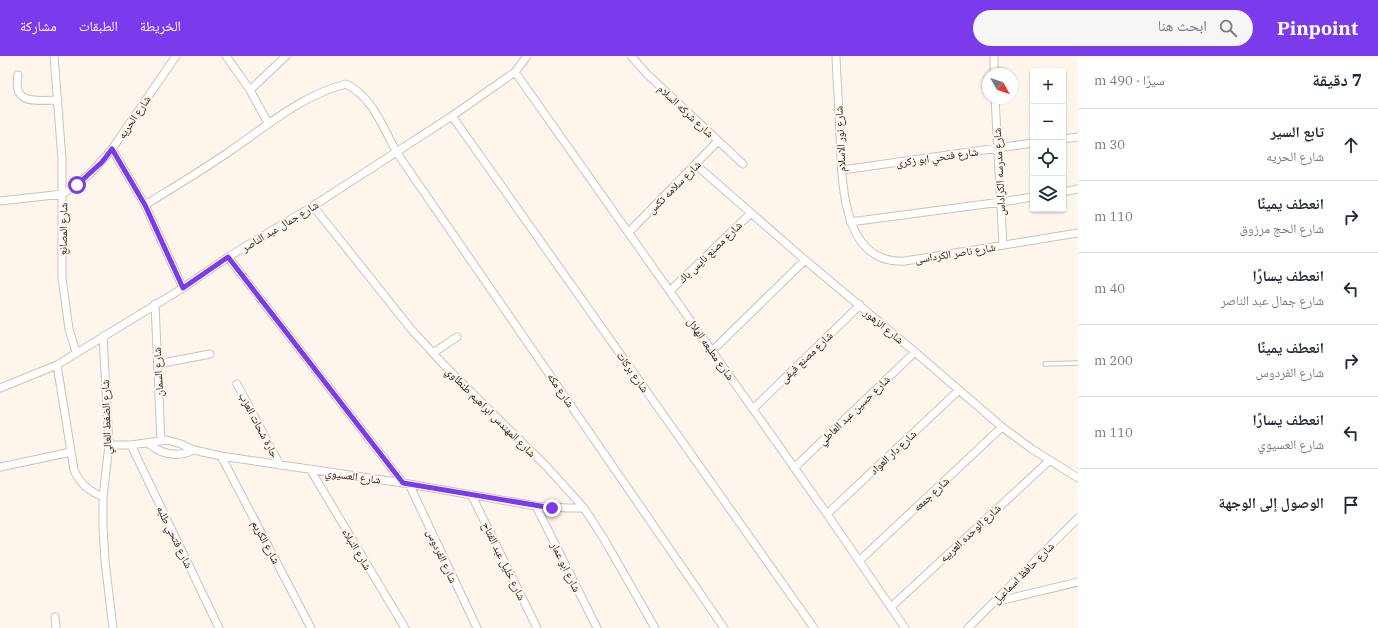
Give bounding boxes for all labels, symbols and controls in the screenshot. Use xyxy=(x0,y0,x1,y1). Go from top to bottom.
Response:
search box xyxy=(973,10,1253,46)
text: ابحث هنا xyxy=(1158,16,1207,35)
text: Pinpoint xyxy=(1277,16,1358,40)
text: مشاركة xyxy=(20,17,57,35)
text: الطبقات xyxy=(79,17,118,35)
text: الخريطة xyxy=(140,17,181,35)
icon: search xyxy=(1217,17,1239,39)
north arrow xyxy=(982,68,1018,104)
map controls xyxy=(1030,68,1066,212)
button: + xyxy=(1030,68,1066,104)
text: 7 دقيقة xyxy=(1312,69,1362,91)
text: سيرًا · 490 m xyxy=(1094,72,1165,89)
street label: شارع شركه السلام xyxy=(655,81,717,141)
street label: شارع الحريه xyxy=(115,93,153,141)
button: − xyxy=(1030,104,1066,140)
street label: شارع نور الاسلام xyxy=(831,106,849,172)
text: تابع السير xyxy=(1270,122,1324,141)
street label: شارع مدرسه الكراداس xyxy=(990,128,1008,216)
icon: ahead xyxy=(1340,134,1362,156)
text: 30 m xyxy=(1094,136,1125,153)
button: locate xyxy=(1030,140,1066,176)
street label: شارع فتحي ابو زكرى xyxy=(895,144,979,171)
text: شارع الحريه xyxy=(1266,148,1324,165)
street label: شارع سلامه تكس xyxy=(644,157,704,217)
route start xyxy=(68,176,86,194)
button: layers xyxy=(1030,176,1066,212)
text: انعطف يمينًا xyxy=(1257,194,1324,213)
street label: شارع جمال عبد الناصر xyxy=(238,197,321,255)
street label: شارع المصانع xyxy=(56,203,70,255)
icon: right xyxy=(1340,206,1362,228)
text: 110 m xyxy=(1094,208,1133,225)
street label: شارع مصنع نايس باك xyxy=(675,218,745,286)
text: شارع الحج مرزوق xyxy=(1239,220,1324,237)
street label: شارع ناصر الكرداسى xyxy=(914,240,996,266)
text: انعطف يسارًا xyxy=(1253,266,1324,285)
icon: left xyxy=(1340,278,1362,300)
text: 40 m xyxy=(1094,280,1125,297)
text: شارع جمال عبد الناصر xyxy=(1221,292,1324,309)
street label: شارع الزهور xyxy=(860,305,907,347)
street label: شارع مطبعه الهلال xyxy=(684,315,738,383)
street label: شارع مصنع فيفى xyxy=(777,328,835,386)
text: انعطف يمينًا xyxy=(1257,338,1324,357)
street label: شارع السمان xyxy=(150,347,166,397)
street label: شارع بركات xyxy=(614,349,652,395)
icon: right xyxy=(1340,350,1362,372)
text: 200 m xyxy=(1094,352,1133,369)
street label: شارع المهندس ابراهيم طنطاوي xyxy=(442,364,539,461)
text: شارع الفردوس xyxy=(1256,364,1324,381)
street label: شارع مكه xyxy=(544,370,578,410)
street label: شارع حسين عبد العاطي xyxy=(815,372,894,449)
street label: شارع الضغط العالي xyxy=(98,379,116,455)
street label: حارة شحات العزب xyxy=(236,390,282,460)
text: انعطف يسارًا xyxy=(1253,410,1324,429)
icon: left xyxy=(1340,422,1362,444)
text: 110 m xyxy=(1094,424,1133,441)
street label: شارع دار العواد xyxy=(867,427,919,477)
text: شارع العسيوي xyxy=(1258,436,1324,453)
street label: شارع العسيوي xyxy=(324,465,382,489)
street label: شارع جمعه xyxy=(910,474,952,514)
text: الوصول إلى الوجهة xyxy=(1218,493,1324,512)
icon: arrive xyxy=(1340,494,1362,516)
route end xyxy=(543,499,561,517)
street label: شارع الوحده العربيه xyxy=(936,501,1004,565)
street label: شارع فتحي طلبه xyxy=(152,504,196,571)
street label: شارع الكريم xyxy=(248,518,283,567)
street label: شارع خليل عبد الفتاح xyxy=(479,519,529,603)
street label: شارع النبلاء xyxy=(339,526,375,572)
street label: شارع الفردوس xyxy=(423,527,461,585)
street label: شارع ابو عمار xyxy=(547,539,584,594)
street label: شارع حافظ اسماعيل xyxy=(989,539,1057,607)

